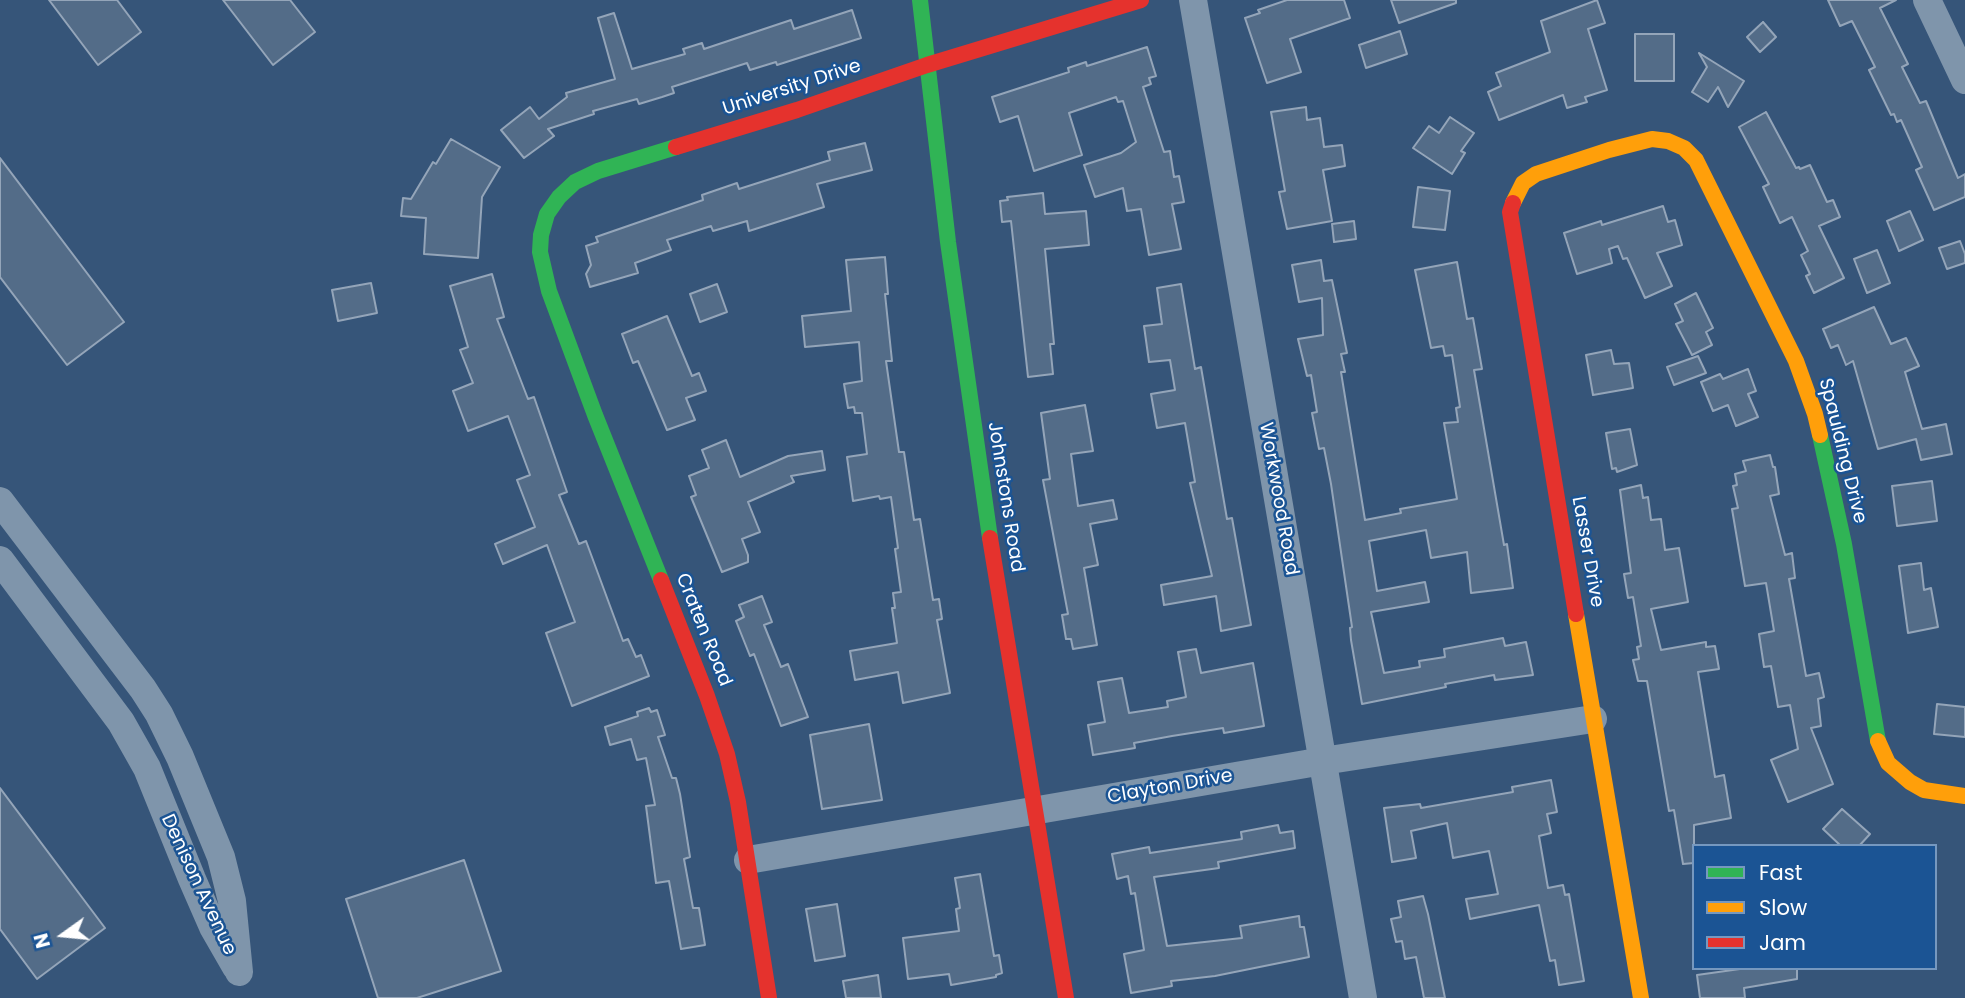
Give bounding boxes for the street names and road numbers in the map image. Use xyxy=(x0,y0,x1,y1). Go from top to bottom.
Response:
street label: University Drive xyxy=(720,55,864,121)
street label: Spaulding Drive xyxy=(1813,376,1871,526)
street label: Johnstons Road xyxy=(982,420,1028,574)
street label: Workwood Road xyxy=(1253,421,1303,577)
street label: Lasser Drive xyxy=(1566,495,1608,609)
street label: Craten Road xyxy=(670,570,736,690)
street label: Clayton Drive xyxy=(1106,765,1234,809)
street label: Denison Avenue xyxy=(155,811,241,959)

